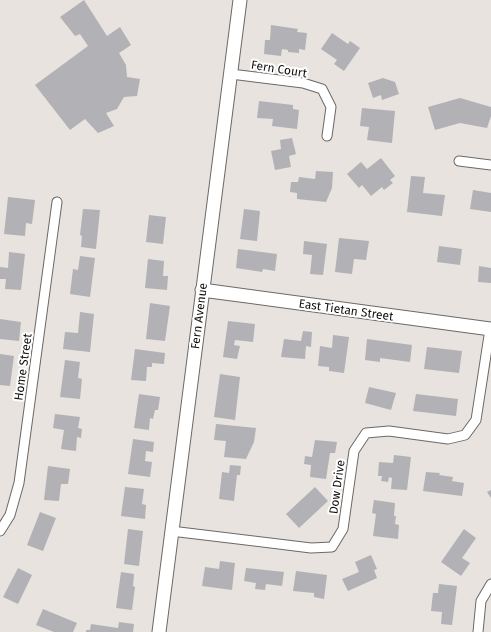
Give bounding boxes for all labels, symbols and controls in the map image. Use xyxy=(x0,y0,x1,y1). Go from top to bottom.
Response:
street label: Fern Court xyxy=(250,58,309,80)
street label: Fern Avenue xyxy=(188,282,210,350)
street label: East Tietan Street xyxy=(298,296,395,324)
street label: Home Street xyxy=(11,332,35,402)
street label: Dow Drive xyxy=(326,459,348,515)

